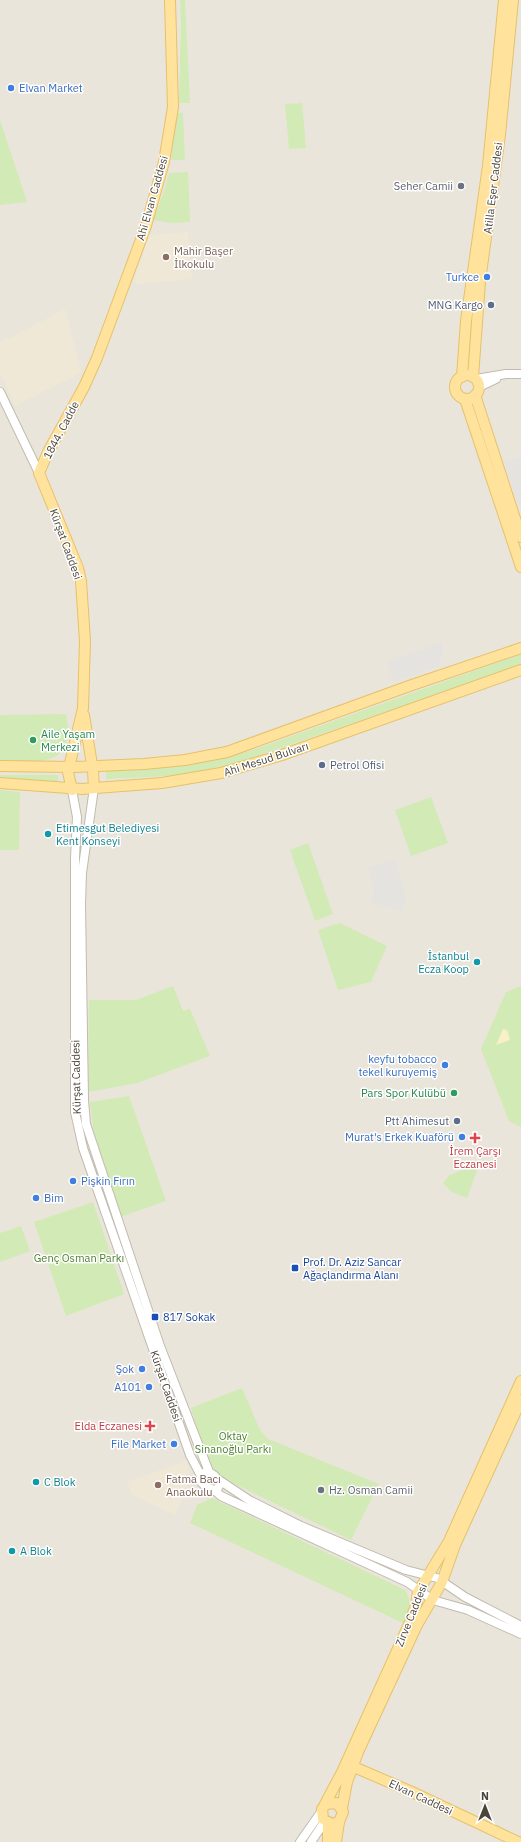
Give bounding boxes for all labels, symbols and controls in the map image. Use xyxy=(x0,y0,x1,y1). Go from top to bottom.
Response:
place label: Elvan Market xyxy=(19,81,83,95)
marker: Elvan Market xyxy=(6,83,16,93)
street label: Atilla Eşer Caddesi xyxy=(480,141,506,235)
street label: Ahi Elvan Caddesi xyxy=(133,154,171,242)
place label: Seher Camii xyxy=(394,179,453,193)
marker: Seher Camii xyxy=(456,181,466,191)
place label: Mahir Başer İlkokulu xyxy=(174,244,233,271)
marker: Mahir Başer İlkokulu xyxy=(161,252,171,262)
place label: Turkce xyxy=(446,270,479,284)
marker: Turkce xyxy=(482,272,492,282)
place label: MNG Kargo xyxy=(428,298,483,312)
marker: MNG Kargo xyxy=(486,300,496,310)
street label: 1844. Cadde xyxy=(40,399,82,461)
street label: Kürşat Caddesi xyxy=(47,507,85,581)
place label: Aile Yaşam Merkezi xyxy=(41,727,95,754)
marker: Aile Yaşam Merkezi xyxy=(28,735,38,745)
street label: Ahi Mesud Bulvarı xyxy=(222,739,310,779)
place label: Petrol Ofisi xyxy=(330,758,384,772)
marker: Petrol Ofisi xyxy=(317,760,327,770)
place label: Etimesgut Belediyesi Kent Konseyi xyxy=(56,821,159,848)
marker: Etimesgut Belediyesi Kent Konseyi xyxy=(43,829,53,839)
place label: İstanbul Ecza Koop xyxy=(418,949,469,976)
marker: İstanbul Ecza Koop xyxy=(472,957,482,967)
street label: Kürşat Caddesi xyxy=(68,1040,84,1114)
place label: keyfu tobacco tekel kuruyemiş xyxy=(359,1052,437,1079)
marker: keyfu tobacco tekel kuruyemiş xyxy=(440,1060,450,1070)
place label: Pars Spor Kulübü xyxy=(361,1086,446,1100)
marker: Pars Spor Kulübü xyxy=(449,1088,459,1098)
place label: Ptt Ahimesut xyxy=(385,1114,449,1128)
marker: Ptt Ahimesut xyxy=(452,1116,462,1126)
place label: Murat's Erkek Kuaförü xyxy=(345,1130,454,1144)
marker: Murat's Erkek Kuaförü xyxy=(457,1132,467,1142)
marker: İrem Çarşı Eczanesi xyxy=(470,1133,480,1143)
place label: İrem Çarşı Eczanesi xyxy=(449,1144,501,1171)
place label: Pişkin Fırın xyxy=(81,1174,135,1188)
marker: Pişkin Fırın xyxy=(68,1176,78,1186)
place label: Bim xyxy=(44,1191,64,1205)
marker: Bim xyxy=(31,1193,41,1203)
park label: Genç Osman Parkı xyxy=(34,1251,124,1265)
place label: Prof. Dr. Aziz Sancar Ağaçlandırma Alanı xyxy=(303,1255,401,1282)
marker: Prof. Dr. Aziz Sancar Ağaçlandırma Alanı xyxy=(290,1263,300,1273)
place label: 817 Sokak xyxy=(163,1310,216,1324)
marker: 817 Sokak xyxy=(150,1312,160,1322)
street label: Kürşat Caddesi xyxy=(147,1349,185,1423)
place label: Şok xyxy=(116,1362,134,1376)
marker: Şok xyxy=(137,1364,147,1374)
place label: A101 xyxy=(114,1380,141,1394)
marker: A101 xyxy=(144,1382,154,1392)
place label: Elda Eczanesi xyxy=(75,1419,142,1433)
marker: Elda Eczanesi xyxy=(145,1421,155,1431)
park label: Oktay Sinanoğlu Parkı xyxy=(195,1429,271,1456)
place label: File Market xyxy=(111,1437,166,1451)
marker: File Market xyxy=(169,1439,179,1449)
place label: Fatma Bacı Anaokulu xyxy=(166,1472,221,1499)
place label: C Blok xyxy=(44,1475,76,1489)
marker: C Blok xyxy=(31,1477,41,1487)
marker: Fatma Bacı Anaokulu xyxy=(153,1480,163,1490)
place label: Hz. Osman Camii xyxy=(329,1483,413,1497)
marker: Hz. Osman Camii xyxy=(316,1485,326,1495)
place label: A Blok xyxy=(20,1544,52,1558)
marker: A Blok xyxy=(7,1546,17,1556)
street label: Zirve Caddesi xyxy=(392,1581,430,1649)
street label: Elvan Caddesi xyxy=(387,1776,455,1818)
north arrow xyxy=(465,1786,505,1826)
text: N xyxy=(481,1789,489,1803)

